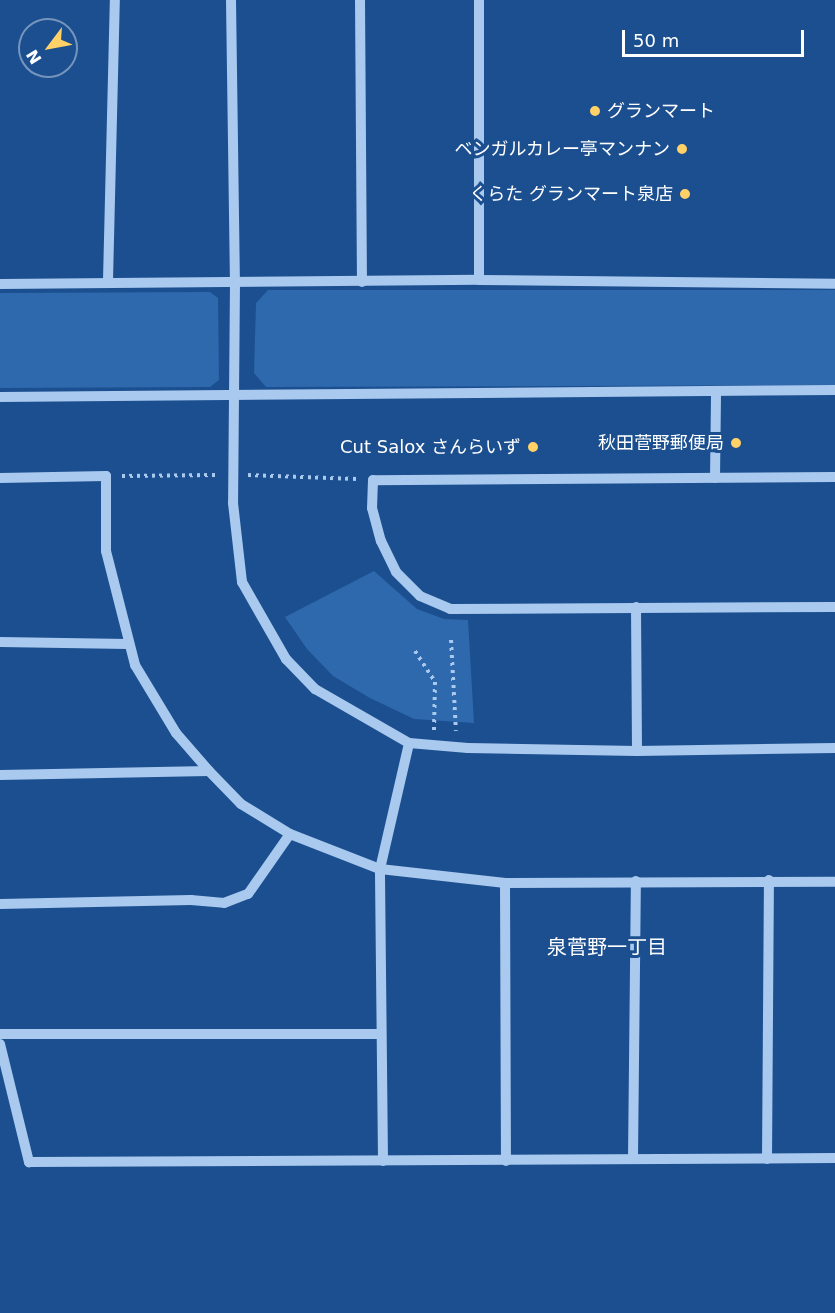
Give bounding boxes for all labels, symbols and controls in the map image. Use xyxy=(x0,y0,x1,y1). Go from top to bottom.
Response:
north arrow xyxy=(18,18,78,78)
scale bar xyxy=(625,18,806,56)
text: 50 m xyxy=(633,30,679,51)
text: N xyxy=(22,46,46,67)
place label: グランマート xyxy=(607,100,715,122)
marker: グランマート xyxy=(588,104,602,118)
place label: ベンガルカレー亭マンナン xyxy=(454,138,670,160)
marker: ベンガルカレー亭マンナン xyxy=(675,142,689,156)
place label: くらた グランマート泉店 xyxy=(469,183,673,205)
marker: くらた グランマート泉店 xyxy=(678,187,692,201)
place label: 秋田菅野郵便局 xyxy=(598,432,724,454)
place label: Cut Salox さんらいず xyxy=(340,436,521,458)
marker: 秋田菅野郵便局 xyxy=(729,436,743,450)
marker: Cut Salox さんらいず xyxy=(526,440,540,454)
district label: 泉菅野一丁目 xyxy=(547,935,667,959)

